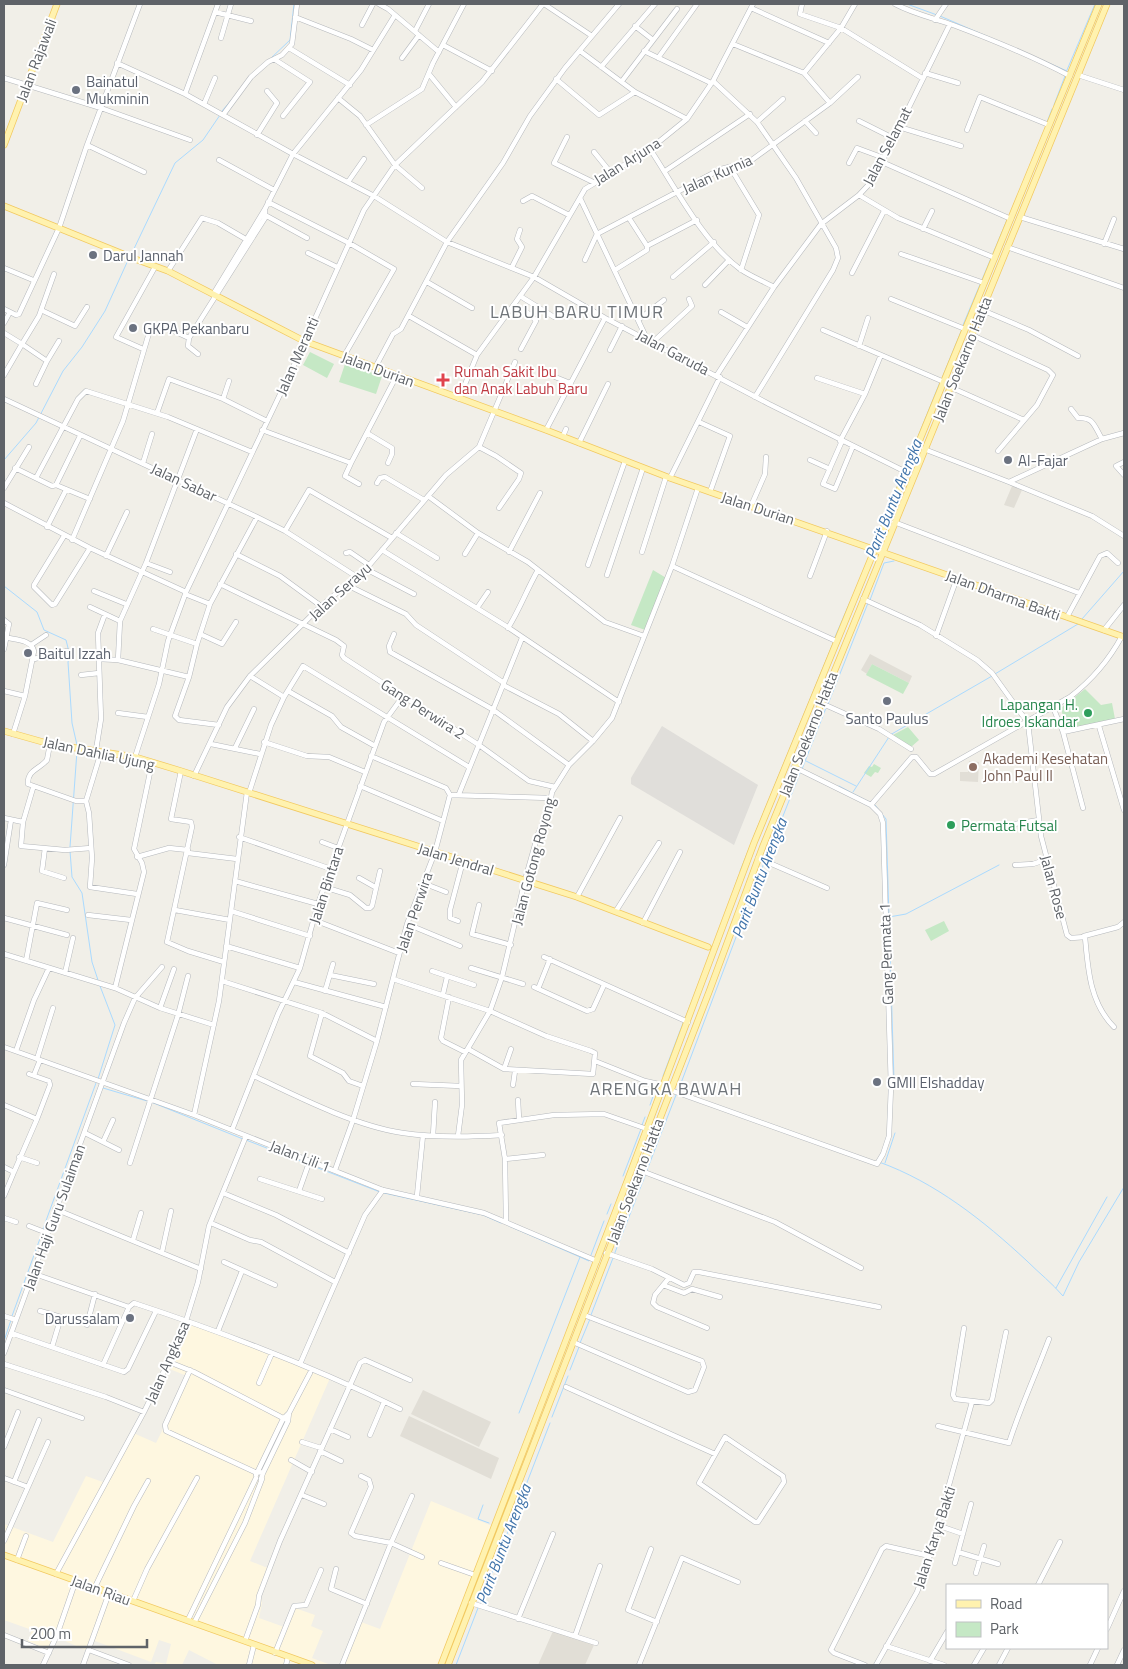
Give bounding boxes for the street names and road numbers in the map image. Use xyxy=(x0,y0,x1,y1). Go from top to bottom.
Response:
street label: Jalan Rajawali xyxy=(10,15,62,105)
street label: Jalan Selamat xyxy=(857,102,918,189)
street label: Jalan Arjuna xyxy=(589,131,665,191)
street label: Jalan Kurnia xyxy=(678,148,756,200)
street label: Jalan Soekarno Hatta xyxy=(926,293,998,425)
street label: Jalan Meranti xyxy=(270,313,324,399)
street label: Jalan Garuda xyxy=(632,323,714,381)
street label: Jalan Durian xyxy=(338,345,418,393)
street label: Jalan Sabar xyxy=(147,457,221,507)
street label: Jalan Durian xyxy=(718,485,798,531)
street label: Jalan Serayu xyxy=(303,556,377,626)
street label: Jalan Dharma Bakti xyxy=(942,564,1064,626)
street label: Jalan Soekarno Hatta xyxy=(772,668,844,800)
street label: Gang Perwira 2 xyxy=(376,673,470,745)
street label: Jalan Dahlia Ujung xyxy=(41,730,157,776)
street label: Jalan Gotong Royong xyxy=(505,794,561,927)
street label: Jalan Jendral xyxy=(415,837,497,881)
street label: Jalan Bintara xyxy=(303,843,349,927)
street label: Jalan Rose xyxy=(1034,852,1074,922)
street label: Jalan Perwira xyxy=(390,868,439,955)
street label: Gang Permata 1 xyxy=(873,903,899,1005)
street label: Jalan Soekarno Hatta xyxy=(600,1115,670,1247)
street label: Jalan Lili 1 xyxy=(266,1134,334,1178)
street label: Jalan Haji Guru Sulaiman xyxy=(17,1141,91,1293)
street label: Jalan Angkasa xyxy=(139,1317,196,1407)
street label: Jalan Karya Bakti xyxy=(907,1483,961,1591)
street label: Jalan Riau xyxy=(68,1569,134,1611)

